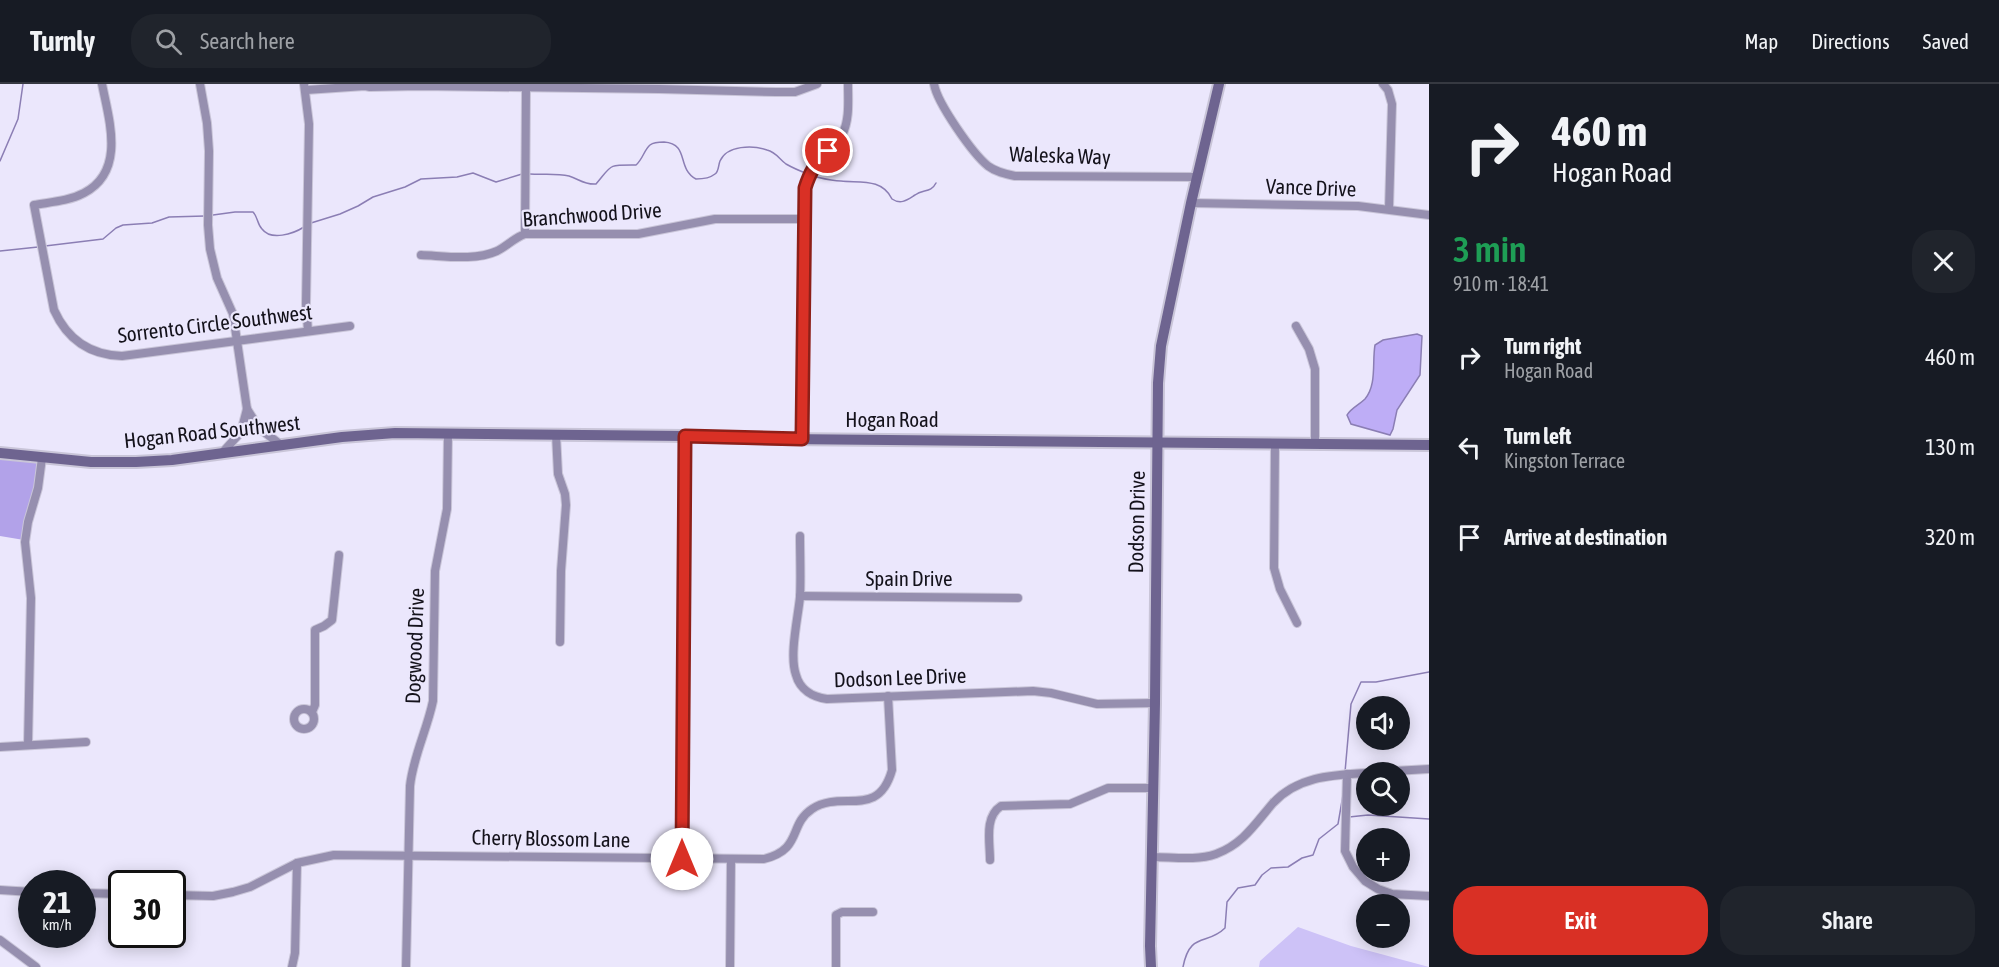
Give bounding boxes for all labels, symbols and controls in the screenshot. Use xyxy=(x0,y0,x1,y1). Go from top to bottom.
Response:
search box xyxy=(131,14,551,68)
text: Turnly xyxy=(30,25,95,57)
icon: search xyxy=(152,25,185,58)
text: Search here xyxy=(200,28,295,54)
text: Map xyxy=(1744,29,1778,53)
text: Directions xyxy=(1811,29,1890,53)
text: Saved xyxy=(1923,29,1969,53)
text: 460 m xyxy=(1552,107,1647,155)
icon: right xyxy=(1453,108,1531,186)
pin xyxy=(802,125,853,176)
icon: arrive xyxy=(811,134,844,167)
street label: Waleska Way xyxy=(1009,141,1112,169)
text: Hogan Road xyxy=(1552,157,1672,188)
street label: Vance Drive xyxy=(1265,173,1357,201)
street label: Branchwood Drive xyxy=(522,197,662,231)
text: 3 min xyxy=(1453,228,1527,270)
button: close xyxy=(1912,230,1975,293)
text: 910 m · 18:41 xyxy=(1453,272,1549,295)
street label: Sorrento Circle Southwest xyxy=(116,299,314,347)
text: Turn right xyxy=(1504,333,1581,359)
icon: right xyxy=(1453,341,1486,374)
text: 460 m xyxy=(1925,344,1975,370)
text: Hogan Road xyxy=(1504,359,1593,382)
street label: Hogan Road xyxy=(845,407,939,431)
street label: Hogan Road Southwest xyxy=(123,410,301,452)
text: Turn left xyxy=(1504,423,1571,449)
icon: left xyxy=(1453,431,1486,464)
text: 130 m xyxy=(1925,434,1975,460)
text: Kingston Terrace xyxy=(1504,449,1625,472)
street label: Dodson Drive xyxy=(1123,470,1149,574)
icon: arrive xyxy=(1453,521,1486,554)
text: Arrive at destination xyxy=(1504,524,1667,550)
text: 320 m xyxy=(1925,524,1975,550)
street label: Spain Drive xyxy=(865,566,953,590)
street label: Dogwood Drive xyxy=(400,587,428,705)
street label: Dodson Lee Drive xyxy=(833,663,967,691)
map controls xyxy=(1356,696,1410,948)
button: sound xyxy=(1356,696,1410,750)
button: search xyxy=(1356,762,1410,816)
street label: Cherry Blossom Lane xyxy=(472,825,631,851)
position arrow xyxy=(650,827,714,891)
button: + xyxy=(1356,828,1410,882)
speed limit sign: 30 xyxy=(108,870,186,948)
text: 21 xyxy=(43,885,71,919)
button: Exit xyxy=(1453,886,1708,955)
button: Share xyxy=(1720,886,1975,955)
button: − xyxy=(1356,894,1410,948)
text: km/h xyxy=(42,916,72,933)

